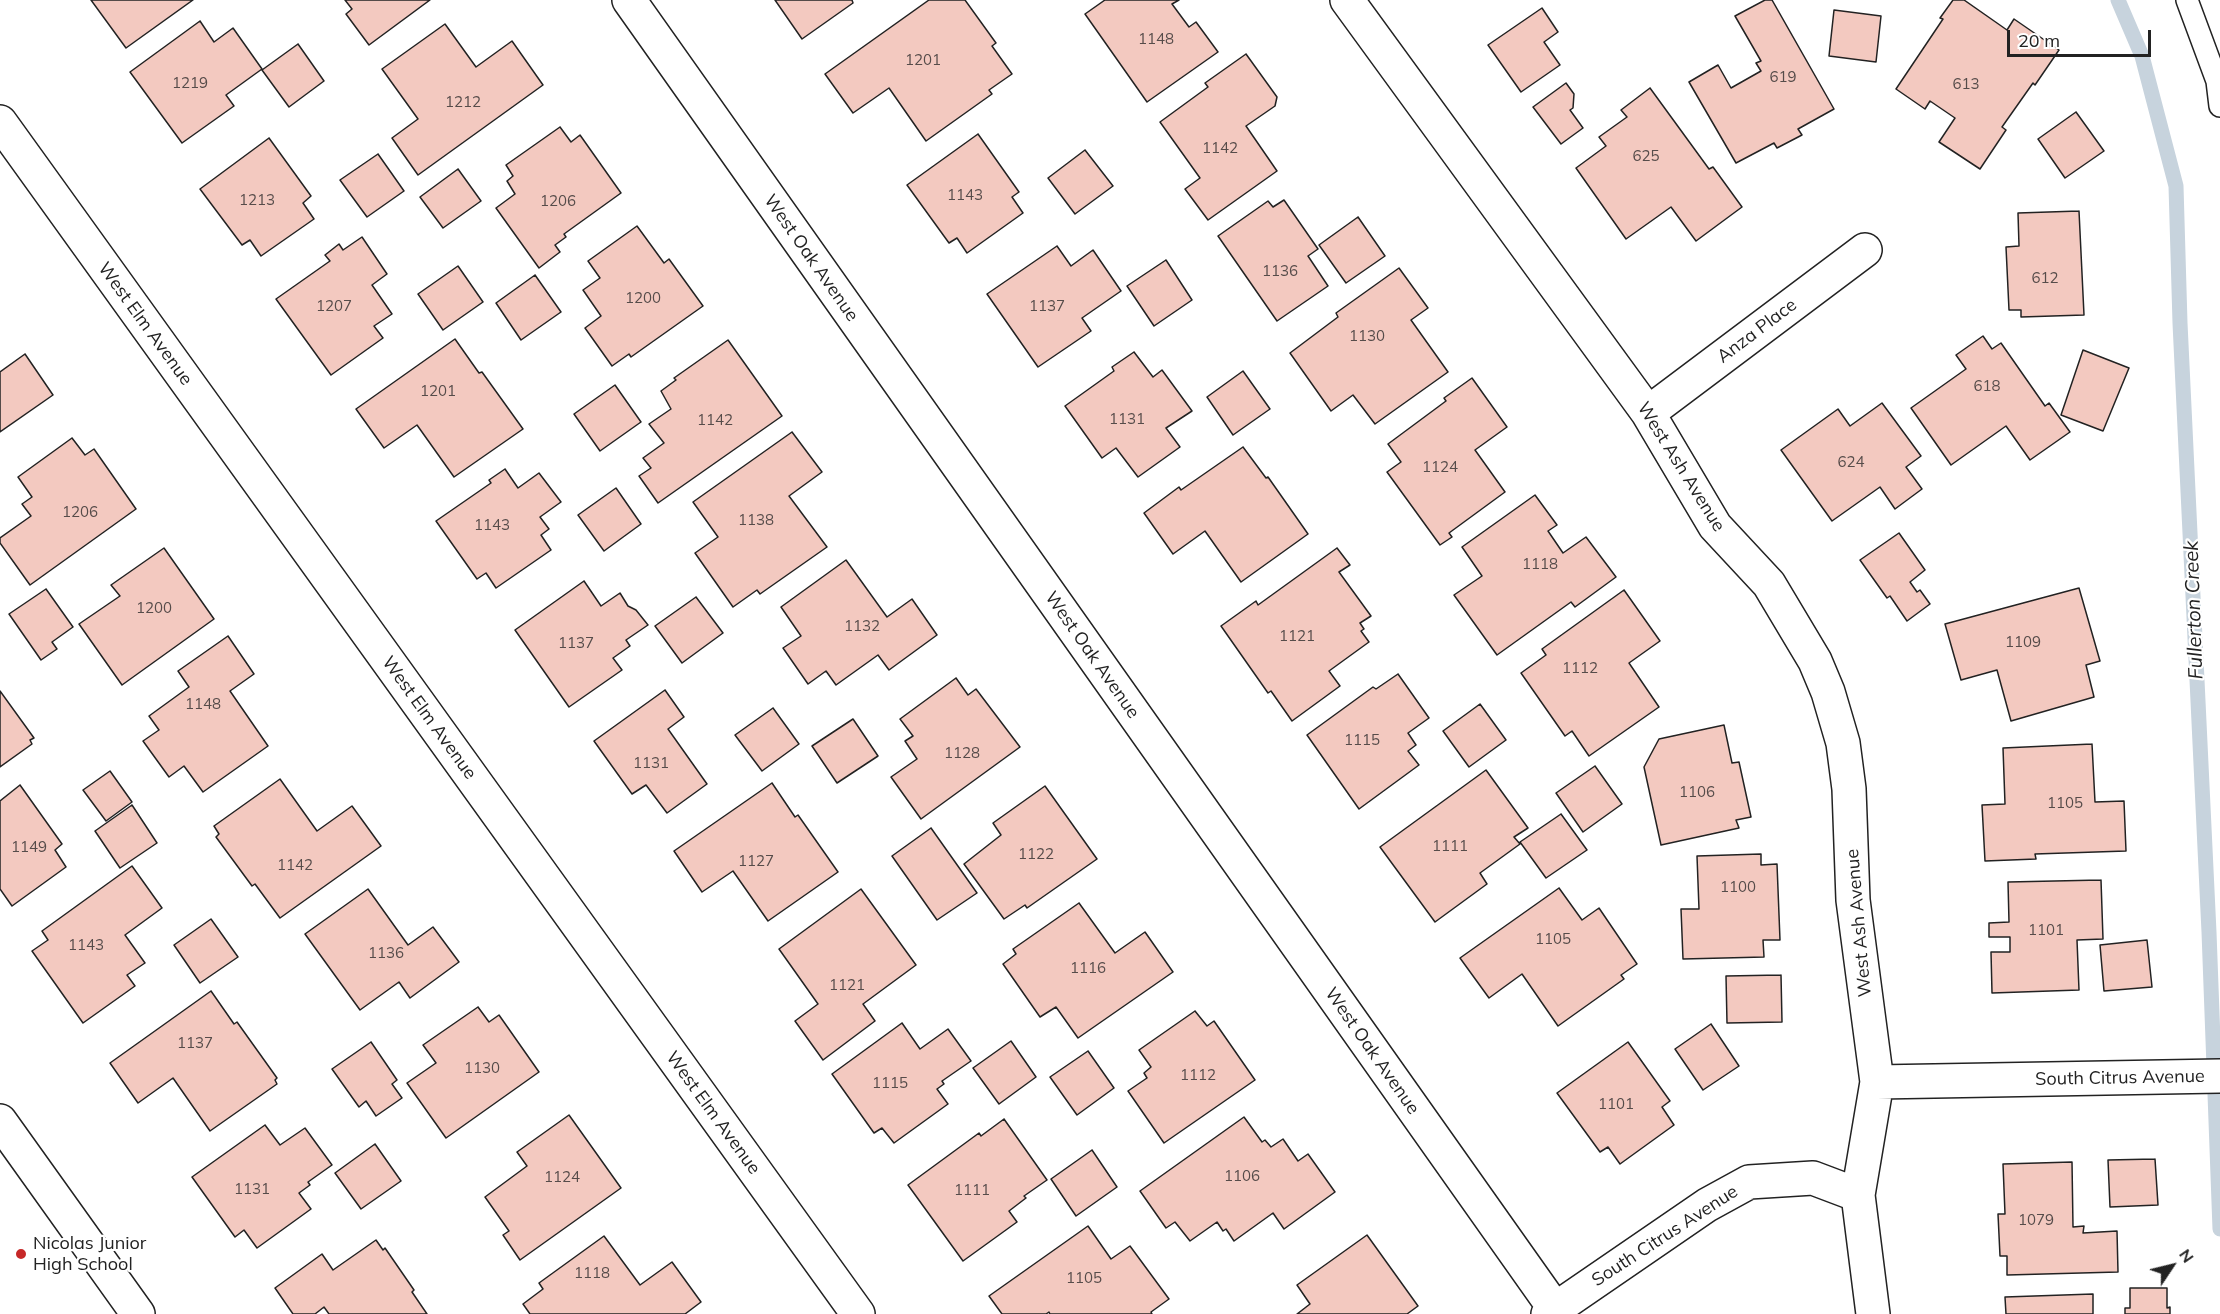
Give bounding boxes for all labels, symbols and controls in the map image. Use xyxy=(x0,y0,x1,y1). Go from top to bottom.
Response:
scale bar xyxy=(2010,18,2154,56)
text: 20 m xyxy=(2018,29,2060,52)
house number: 1148 xyxy=(1138,30,1174,48)
house number: 1201 xyxy=(905,51,941,69)
house number: 619 xyxy=(1770,68,1796,86)
house number: 1219 xyxy=(172,74,208,92)
house number: 613 xyxy=(1953,75,1979,93)
house number: 1212 xyxy=(445,93,481,111)
house number: 1142 xyxy=(1202,139,1238,157)
house number: 625 xyxy=(1633,147,1659,165)
house number: 1143 xyxy=(947,186,983,204)
street label: West Oak Avenue xyxy=(759,190,863,326)
house number: 1213 xyxy=(239,191,275,209)
house number: 1206 xyxy=(540,192,576,210)
street label: West Elm Avenue xyxy=(93,258,197,390)
house number: 1136 xyxy=(1262,262,1298,280)
house number: 612 xyxy=(2032,269,2058,287)
house number: 1200 xyxy=(625,289,661,307)
street label: Anza Place xyxy=(1713,294,1801,368)
house number: 1207 xyxy=(316,297,352,315)
house number: 1137 xyxy=(1029,297,1065,315)
house number: 1130 xyxy=(1349,327,1385,345)
house number: 618 xyxy=(1974,377,2000,395)
house number: 1201 xyxy=(420,382,456,400)
street label: West Ash Avenue xyxy=(1632,398,1730,536)
house number: 1131 xyxy=(1109,410,1145,428)
house number: 1142 xyxy=(697,411,733,429)
house number: 624 xyxy=(1838,453,1864,471)
house number: 1124 xyxy=(1422,458,1458,476)
house number: 1206 xyxy=(62,503,98,521)
house number: 1138 xyxy=(738,511,774,529)
house number: 1143 xyxy=(474,516,510,534)
water label: Fullerton Creek xyxy=(2180,540,2208,680)
house number: 1118 xyxy=(1522,555,1558,573)
street label: West Oak Avenue xyxy=(1040,587,1144,723)
house number: 1200 xyxy=(136,599,172,617)
house number: 1132 xyxy=(844,617,880,635)
house number: 1121 xyxy=(1279,627,1315,645)
house number: 1109 xyxy=(2005,633,2041,651)
house number: 1137 xyxy=(558,634,594,652)
street label: West Elm Avenue xyxy=(377,652,481,784)
house number: 1112 xyxy=(1562,659,1598,677)
house number: 1148 xyxy=(185,695,221,713)
house number: 1115 xyxy=(1344,731,1380,749)
house number: 1128 xyxy=(944,744,980,762)
house number: 1131 xyxy=(633,754,669,772)
house number: 1106 xyxy=(1679,783,1715,801)
house number: 1105 xyxy=(2047,794,2083,812)
house number: 1111 xyxy=(1432,837,1468,855)
house number: 1149 xyxy=(11,838,47,856)
house number: 1122 xyxy=(1018,845,1054,863)
street label: West Ash Avenue xyxy=(1842,848,1876,998)
house number: 1127 xyxy=(738,852,774,870)
house number: 1142 xyxy=(277,856,313,874)
house number: 1100 xyxy=(1720,878,1756,896)
house number: 1101 xyxy=(2028,921,2064,939)
house number: 1105 xyxy=(1535,930,1571,948)
house number: 1143 xyxy=(68,936,104,954)
house number: 1136 xyxy=(368,944,404,962)
house number: 1116 xyxy=(1070,959,1106,977)
house number: 1121 xyxy=(829,976,865,994)
street label: West Oak Avenue xyxy=(1320,983,1424,1119)
house number: 1137 xyxy=(177,1034,213,1052)
street label: West Elm Avenue xyxy=(661,1047,765,1179)
house number: 1130 xyxy=(464,1059,500,1077)
house number: 1112 xyxy=(1180,1066,1216,1084)
street label: South Citrus Avenue xyxy=(2035,1066,2205,1090)
house number: 1115 xyxy=(872,1074,908,1092)
house number: 1101 xyxy=(1598,1095,1634,1113)
house number: 1106 xyxy=(1224,1167,1260,1185)
house number: 1124 xyxy=(544,1168,580,1186)
house number: 1131 xyxy=(234,1180,270,1198)
house number: 1111 xyxy=(954,1181,990,1199)
street label: South Citrus Avenue xyxy=(1588,1181,1742,1291)
house number: 1079 xyxy=(2018,1211,2054,1229)
place label: Nicolas Junior High School xyxy=(33,1233,146,1276)
north arrow xyxy=(2142,1236,2202,1296)
text: N xyxy=(2175,1245,2198,1266)
marker: Nicolas Junior High School xyxy=(14,1247,28,1261)
house number: 1118 xyxy=(574,1264,610,1282)
house number: 1105 xyxy=(1066,1269,1102,1287)

